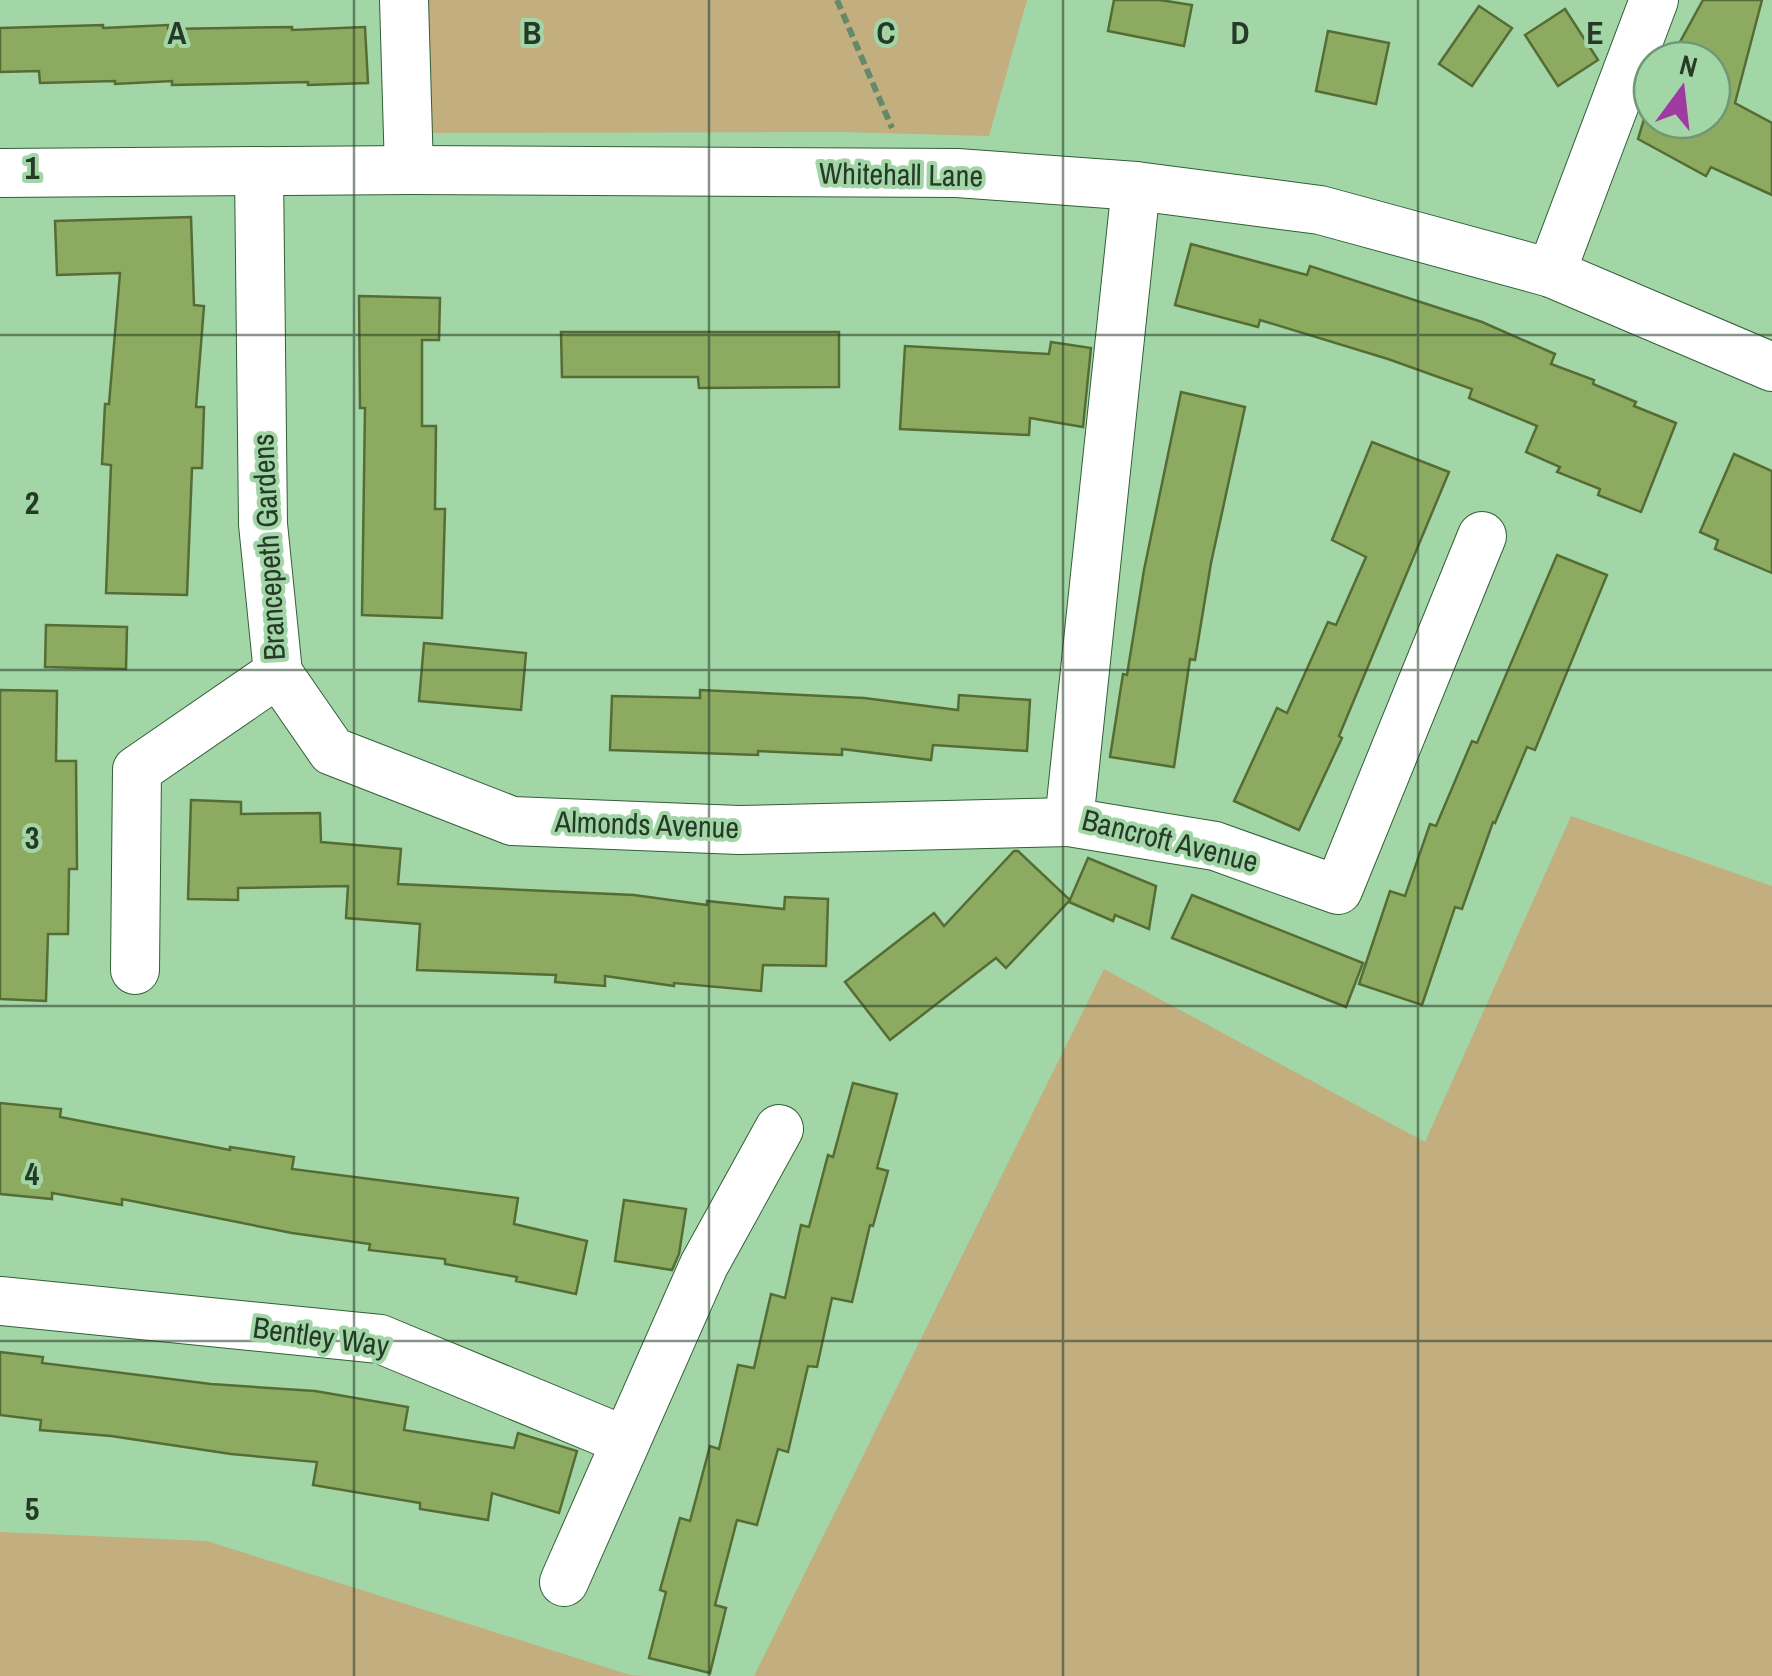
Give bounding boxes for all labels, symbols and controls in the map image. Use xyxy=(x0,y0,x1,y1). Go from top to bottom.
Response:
text: A xyxy=(168,11,187,54)
text: B xyxy=(523,11,541,54)
text: C xyxy=(877,11,895,54)
text: D xyxy=(1231,11,1249,54)
text: E xyxy=(1586,11,1604,54)
north arrow xyxy=(1632,40,1732,140)
text: N xyxy=(1676,45,1701,86)
text: 1 xyxy=(25,146,40,189)
street label: Whitehall Lane xyxy=(819,153,983,195)
street label: Brancepeth Gardens xyxy=(242,433,294,661)
text: 2 xyxy=(25,481,39,524)
street label: Bancroft Avenue xyxy=(1078,799,1262,881)
street label: Almonds Avenue xyxy=(553,801,740,847)
text: 3 xyxy=(25,816,39,859)
text: 4 xyxy=(25,1152,40,1195)
street label: Bentley Way xyxy=(250,1307,393,1365)
text: 5 xyxy=(25,1487,39,1530)

